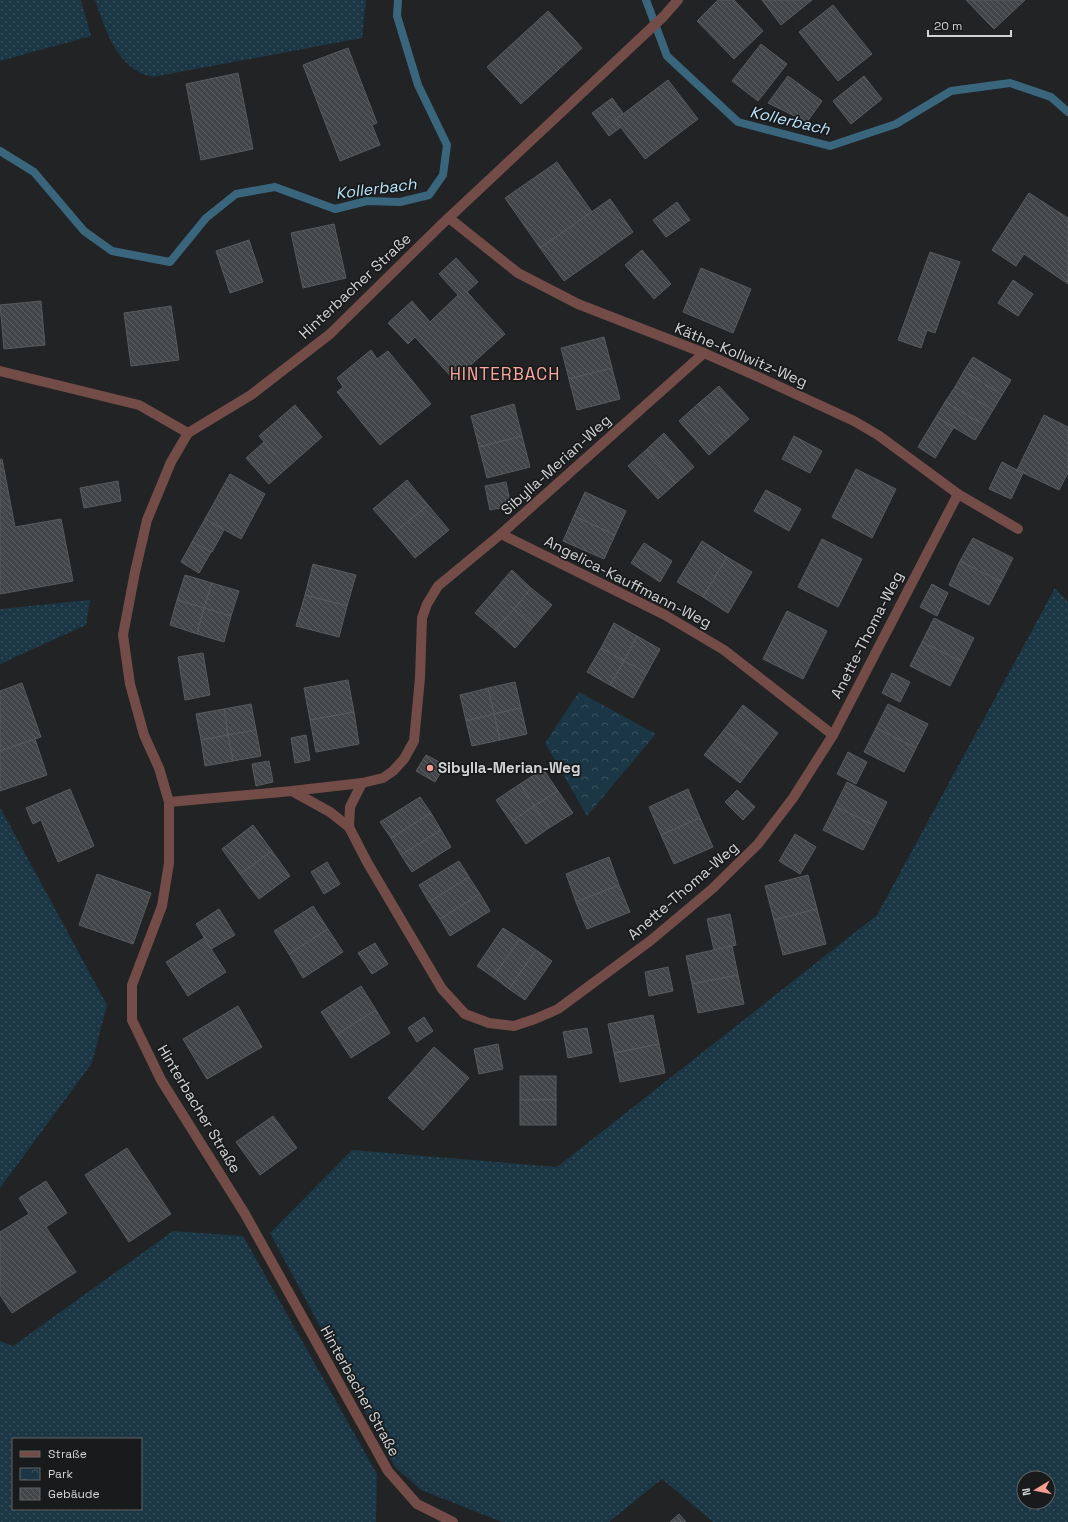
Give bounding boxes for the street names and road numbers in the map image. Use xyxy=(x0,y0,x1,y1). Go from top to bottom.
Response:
street label: Hinterbacher Straße xyxy=(295,229,415,343)
street label: Käthe-Kollwitz-Weg xyxy=(672,318,811,391)
street label: Sibylla-Merian-Weg xyxy=(497,410,615,519)
street label: Angelica-Kauffmann-Weg xyxy=(542,531,715,632)
street label: Anette-Thoma-Weg xyxy=(826,568,907,702)
street label: Anette-Thoma-Weg xyxy=(623,837,742,944)
street label: Hinterbacher Straße xyxy=(154,1041,245,1177)
street label: Hinterbacher Straße xyxy=(317,1322,404,1460)

